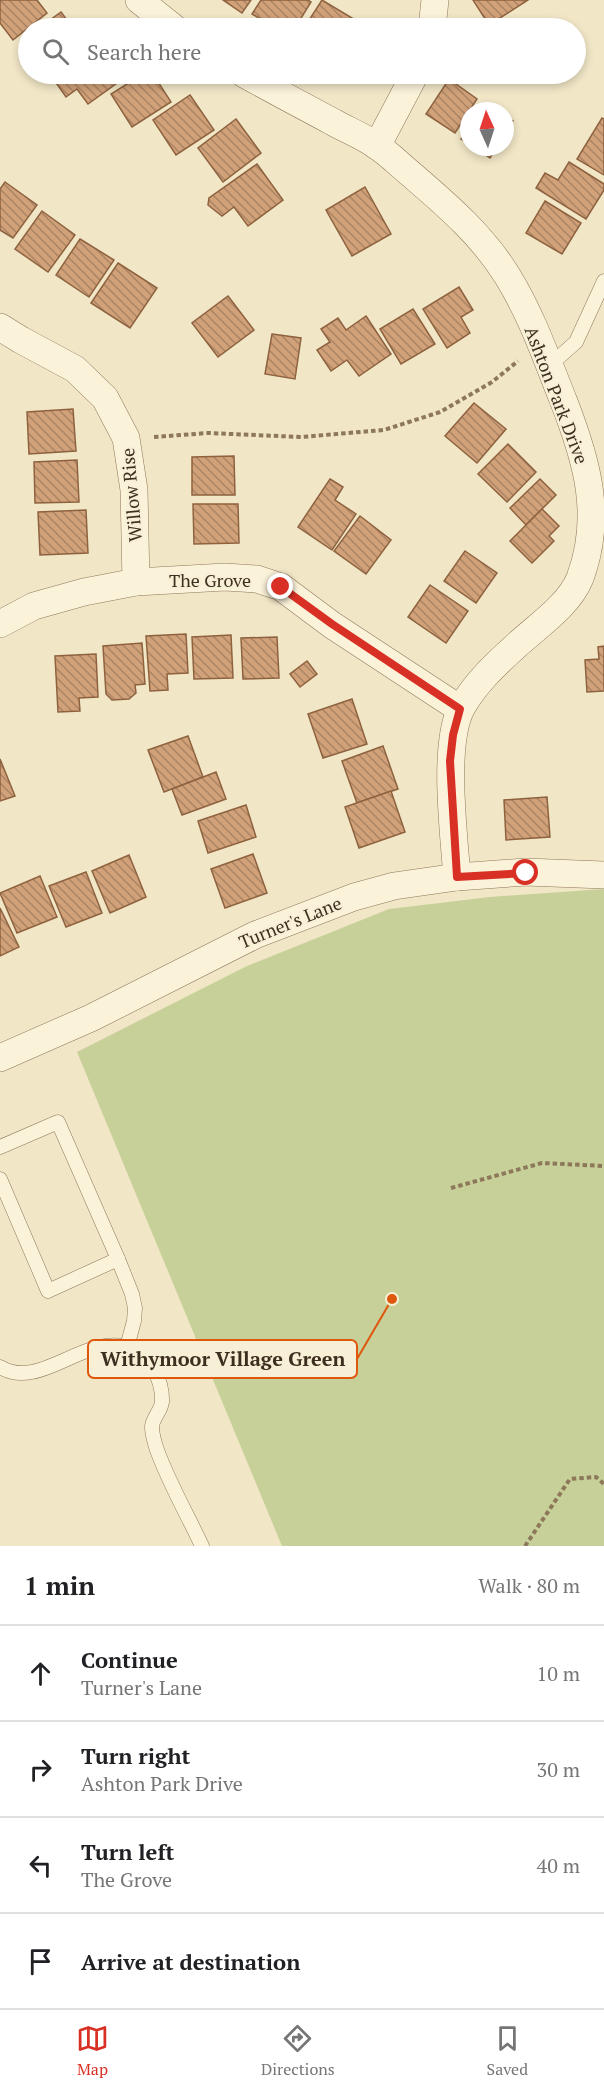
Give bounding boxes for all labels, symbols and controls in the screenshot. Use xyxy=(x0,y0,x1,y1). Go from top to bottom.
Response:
search box xyxy=(18,18,586,84)
icon: search xyxy=(39,35,72,68)
text: Search here xyxy=(87,37,201,66)
north arrow xyxy=(460,102,514,156)
street label: Ashton Park Drive xyxy=(520,323,594,467)
street label: Willow Rise xyxy=(115,447,147,543)
street label: The Grove xyxy=(169,568,251,592)
route end xyxy=(267,573,293,599)
route start xyxy=(512,859,538,885)
street label: Turner's Lane xyxy=(235,890,345,954)
callout: Withymoor Village Green xyxy=(88,1340,357,1378)
text: Withymoor Village Green xyxy=(101,1345,346,1372)
text: 1 min xyxy=(24,1568,95,1602)
text: Walk · 80 m xyxy=(478,1572,580,1599)
text: Continue xyxy=(81,1645,178,1674)
icon: ahead xyxy=(24,1657,57,1690)
text: 10 m xyxy=(537,1660,580,1687)
text: Turner's Lane xyxy=(81,1674,202,1701)
text: Turn right xyxy=(81,1741,190,1770)
icon: right xyxy=(24,1753,57,1786)
text: 30 m xyxy=(537,1756,580,1783)
text: Ashton Park Drive xyxy=(81,1770,243,1797)
text: Turn left xyxy=(81,1837,174,1866)
icon: left xyxy=(24,1849,57,1882)
text: 40 m xyxy=(537,1852,580,1879)
text: The Grove xyxy=(81,1866,172,1893)
icon: arrive xyxy=(24,1945,57,1978)
text: Arrive at destination xyxy=(81,1947,300,1976)
tab: Map xyxy=(76,2022,109,2080)
tab: Directions xyxy=(261,2022,335,2080)
tab: Saved xyxy=(487,2022,528,2080)

